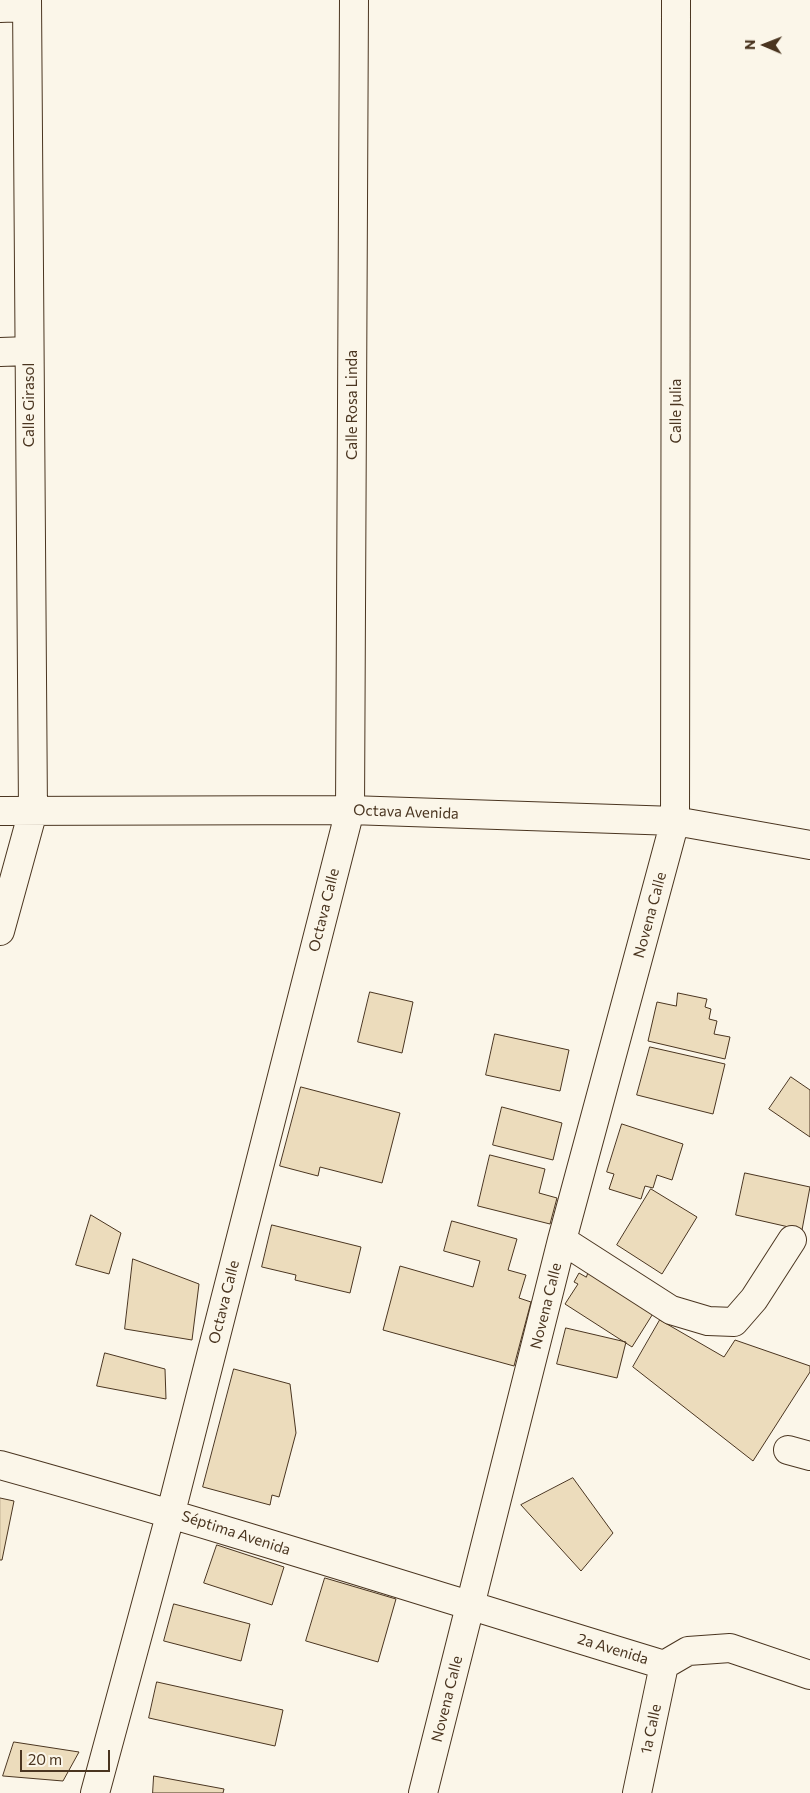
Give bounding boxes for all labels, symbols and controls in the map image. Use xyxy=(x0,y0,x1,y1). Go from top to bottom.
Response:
north arrow xyxy=(740,20,790,70)
text: N xyxy=(741,39,758,50)
street label: Calle Rosa Linda xyxy=(343,350,361,460)
street label: Calle Girasol xyxy=(20,363,38,447)
street label: Calle Julia xyxy=(667,379,685,443)
street label: Octava Avenida xyxy=(353,801,459,823)
street label: Octava Calle xyxy=(305,866,343,954)
street label: Novena Calle xyxy=(630,870,670,960)
street label: Octava Calle xyxy=(205,1258,243,1346)
street label: Novena Calle xyxy=(527,1261,565,1351)
street label: Séptima Avenida xyxy=(179,1507,293,1559)
street label: 2a Avenida xyxy=(575,1630,651,1668)
street label: Novena Calle xyxy=(428,1654,466,1744)
street label: 1a Calle xyxy=(637,1702,665,1756)
scale bar xyxy=(22,1740,112,1772)
text: 20 m xyxy=(28,1750,62,1768)

